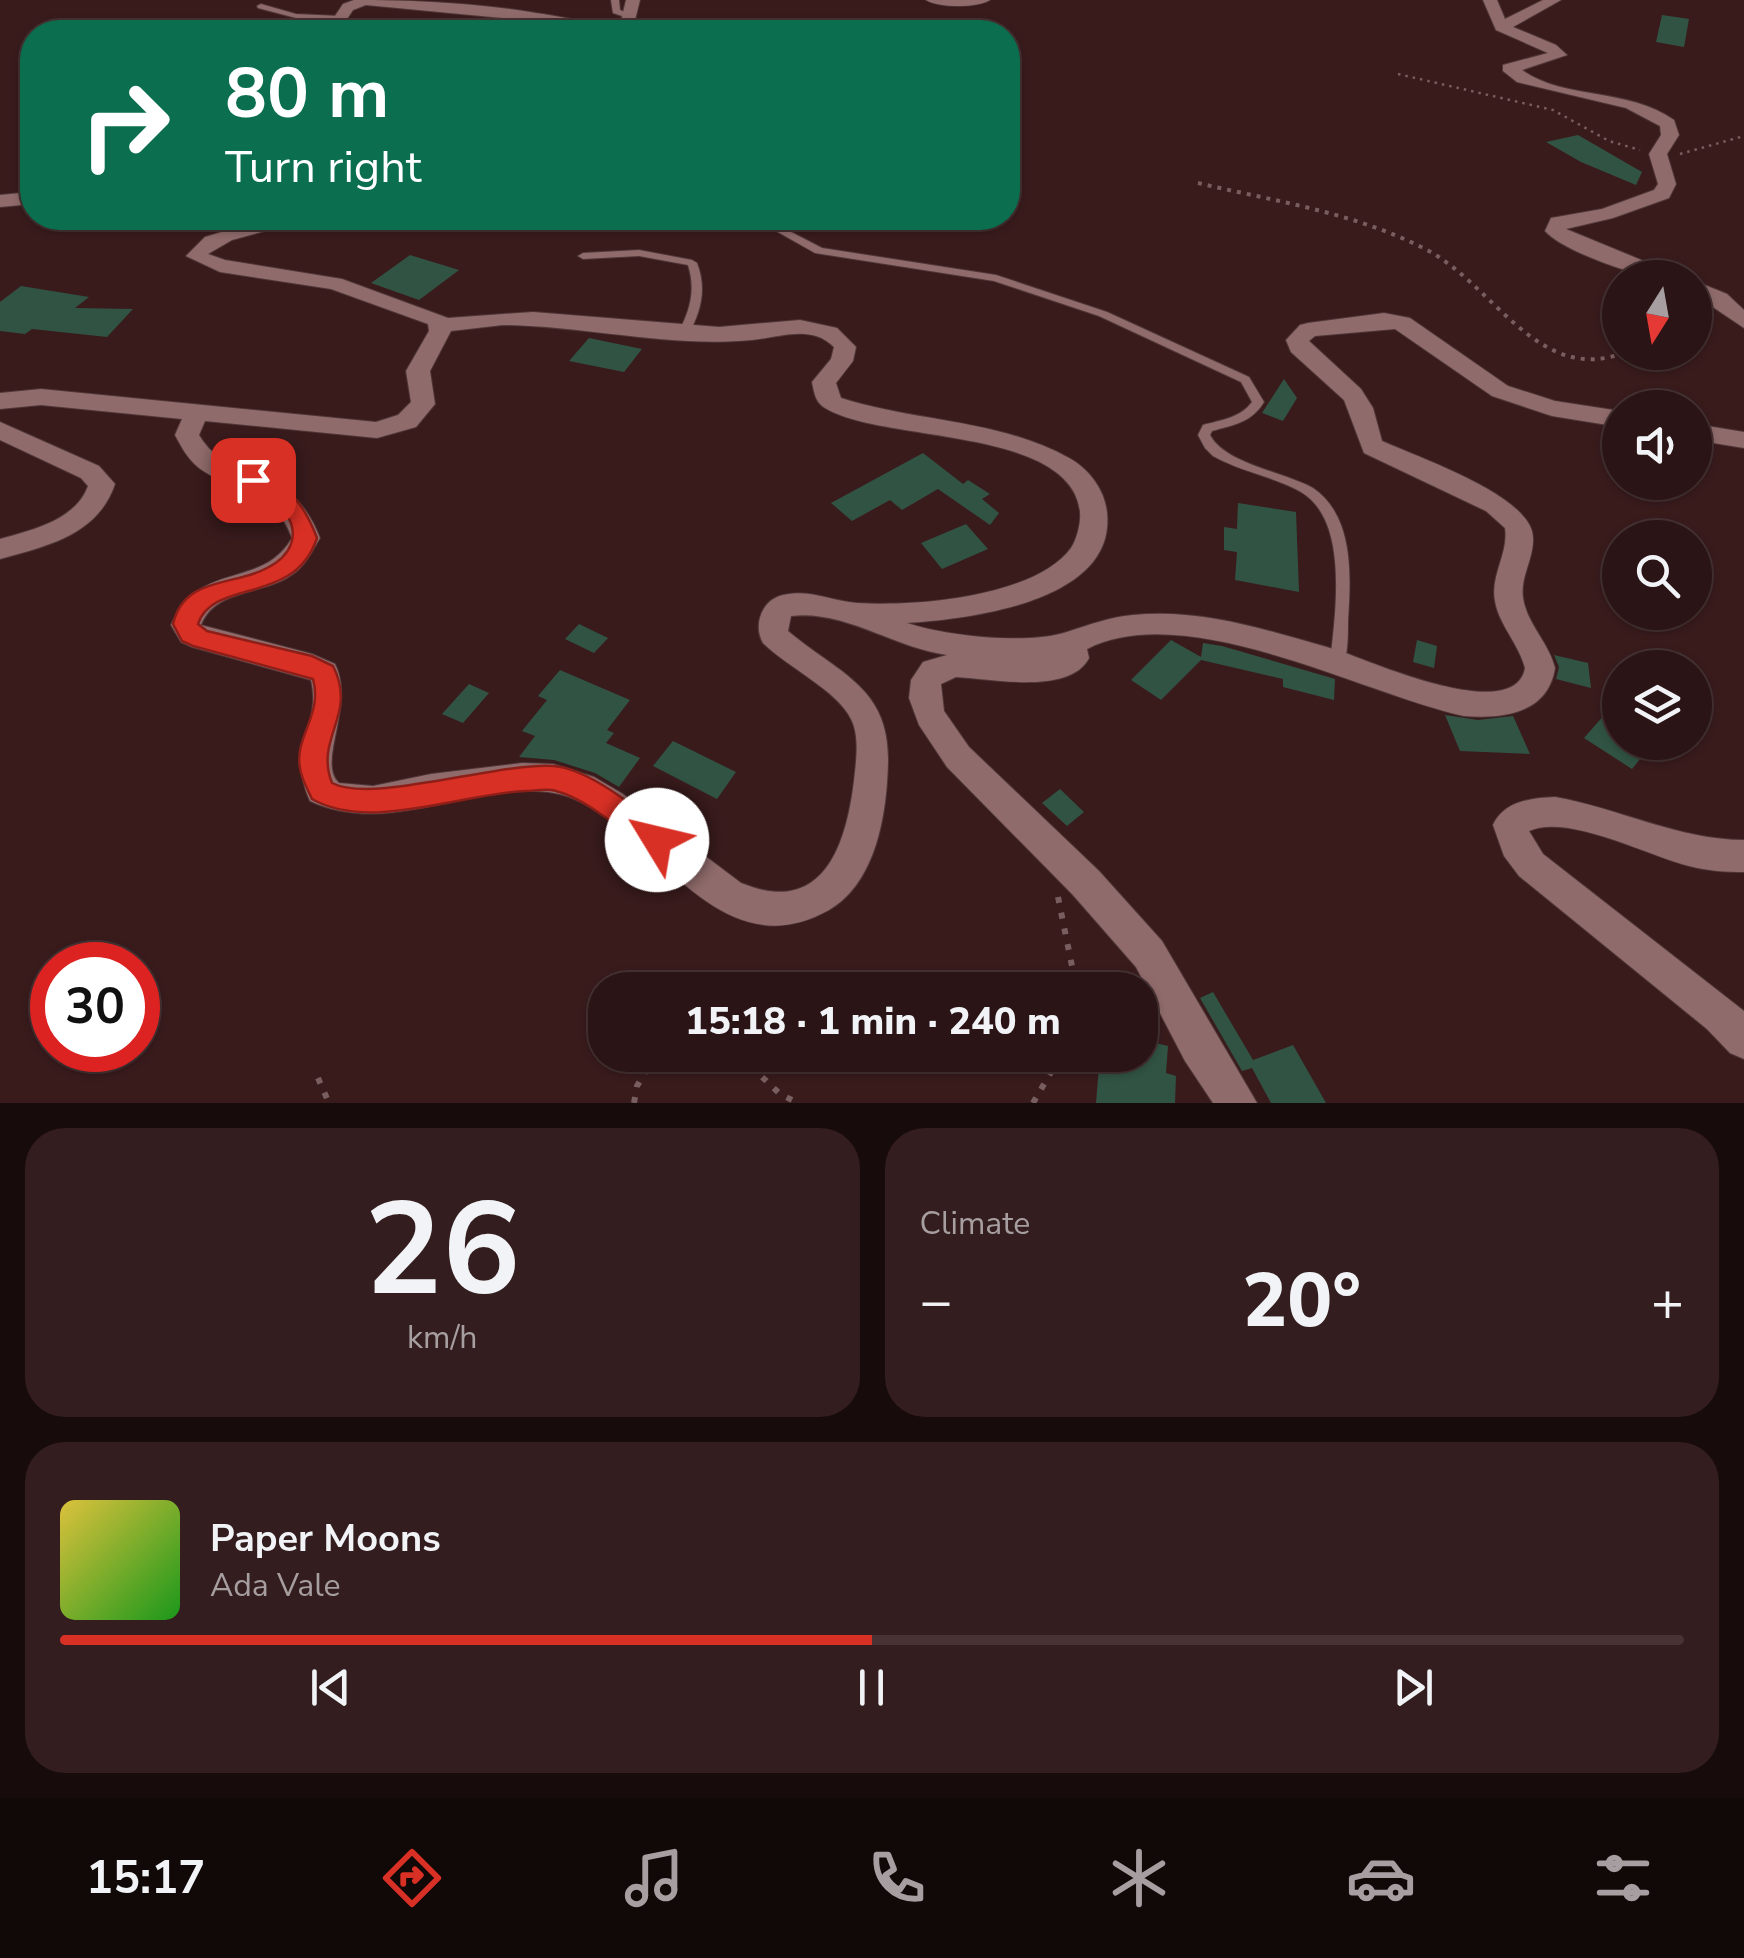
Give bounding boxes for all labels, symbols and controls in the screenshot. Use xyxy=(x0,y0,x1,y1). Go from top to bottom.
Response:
text: 80 m xyxy=(225,46,389,142)
icon: right xyxy=(60,60,190,190)
text: Turn right xyxy=(225,137,422,198)
north arrow xyxy=(1602,260,1712,370)
map controls xyxy=(1602,260,1712,760)
button: sound xyxy=(1602,390,1712,500)
pin xyxy=(211,438,296,523)
icon: arrive xyxy=(226,453,281,508)
button: search xyxy=(1602,520,1712,630)
button: layers xyxy=(1602,650,1712,760)
position arrow xyxy=(605,788,709,892)
speed limit sign: 30 xyxy=(30,942,160,1072)
text: 15:18 · 1 min · 240 m xyxy=(685,996,1061,1047)
text: 26 xyxy=(364,1162,520,1339)
text: Climate xyxy=(920,1202,1030,1245)
text: 20° xyxy=(1242,1250,1361,1352)
text: − xyxy=(920,1264,953,1339)
text: + xyxy=(1651,1264,1684,1339)
text: km/h xyxy=(407,1316,478,1359)
text: Paper Moons xyxy=(210,1513,441,1564)
text: Ada Vale xyxy=(210,1564,341,1607)
icon: previous xyxy=(303,1660,358,1715)
icon: pause xyxy=(844,1660,899,1715)
icon: next xyxy=(1386,1660,1441,1715)
icon: directions xyxy=(377,1843,447,1913)
icon: music xyxy=(619,1843,689,1913)
icon: phone xyxy=(862,1843,932,1913)
icon: climate xyxy=(1104,1843,1174,1913)
icon: car xyxy=(1346,1843,1416,1913)
icon: filters xyxy=(1588,1843,1658,1913)
text: 15:17 xyxy=(86,1848,205,1909)

